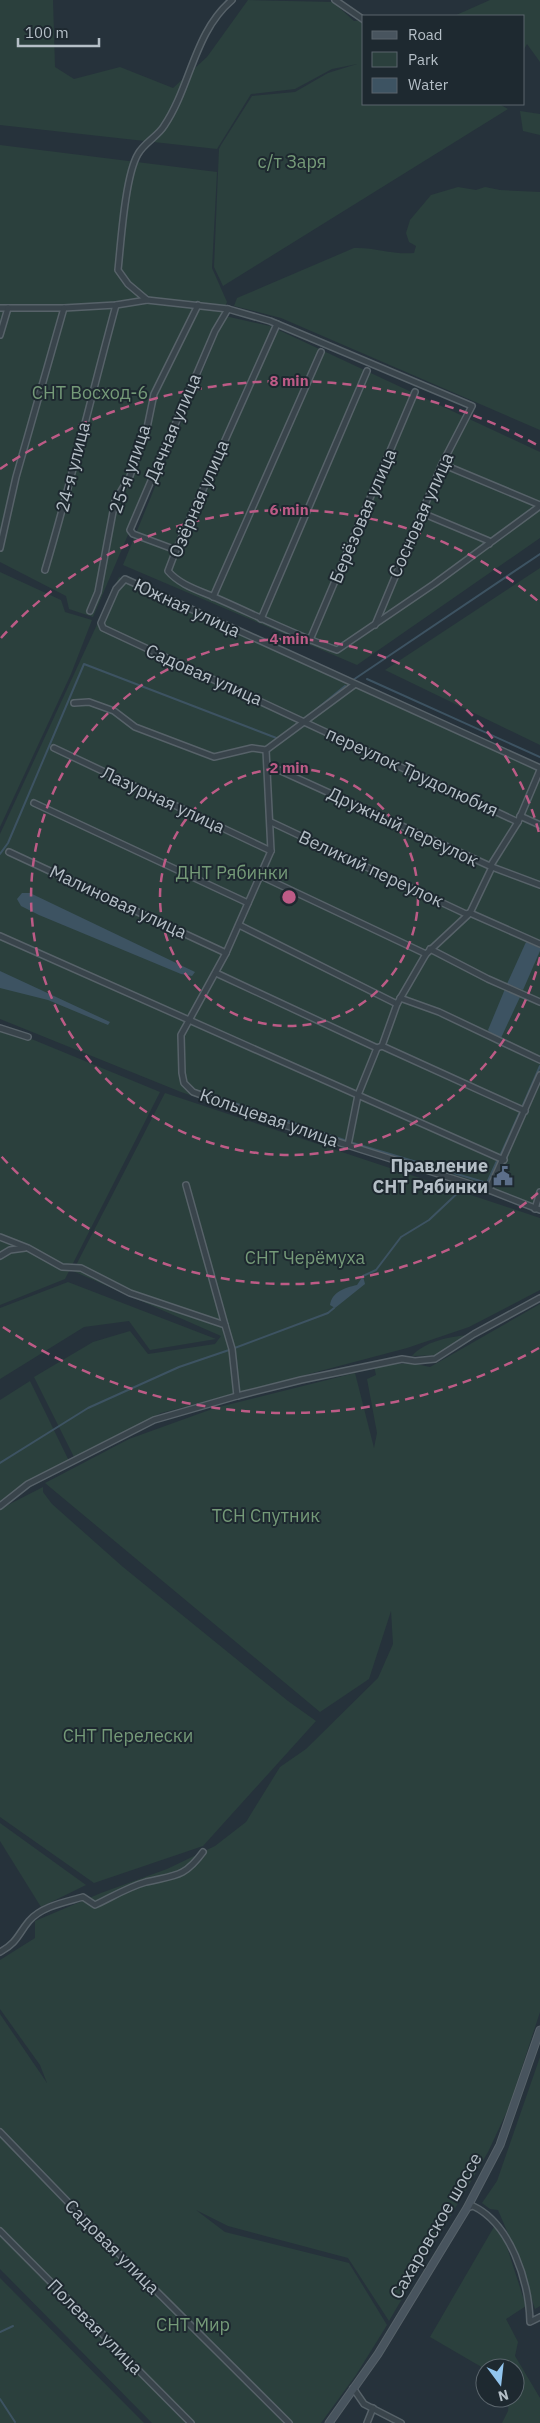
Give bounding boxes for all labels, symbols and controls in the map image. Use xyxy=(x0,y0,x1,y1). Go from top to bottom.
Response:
scale bar xyxy=(18,15,99,47)
legend xyxy=(362,15,525,105)
text: 100 m xyxy=(25,23,69,42)
text: Road xyxy=(408,25,443,44)
text: Park xyxy=(408,50,438,69)
text: Water xyxy=(408,75,449,94)
park label: с/т Заря xyxy=(257,150,327,173)
street label: Дачная улица xyxy=(139,370,206,486)
text: 8 min xyxy=(269,371,309,390)
park label: СНТ Восход-6 xyxy=(32,381,148,404)
street label: 24-я улица xyxy=(50,419,95,515)
street label: 25-я улица xyxy=(104,421,156,516)
street label: Озёрная улица xyxy=(163,436,234,561)
street label: Берёзовая улица xyxy=(324,445,401,587)
street label: Сосновая улица xyxy=(383,448,459,581)
text: 6 min xyxy=(269,500,309,519)
street label: Южная улица xyxy=(130,573,244,642)
text: 4 min xyxy=(269,629,309,648)
street label: Садовая улица xyxy=(142,639,266,711)
street label: переулок Трудолюбия xyxy=(322,722,502,822)
text: 2 min xyxy=(269,758,309,777)
street label: Лазурная улица xyxy=(98,761,229,838)
street label: Дружный переулок xyxy=(324,781,482,872)
street label: Великий переулок xyxy=(295,825,447,912)
street label: Малиновая улица xyxy=(46,860,191,944)
park label: ДНТ Рябинки xyxy=(176,861,288,884)
centre of rings xyxy=(280,888,298,906)
street label: Кольцевая улица xyxy=(197,1083,342,1152)
place label: Правление СНТ Рябинки xyxy=(373,1154,488,1198)
public building icon: Правление СНТ Рябинки xyxy=(492,1165,514,1187)
park label: СНТ Черёмуха xyxy=(245,1246,366,1269)
park label: ТСН Спутник xyxy=(212,1504,320,1527)
park label: СНТ Перелески xyxy=(63,1724,193,1747)
street label: Сахаровское шоссе xyxy=(384,2148,487,2303)
street label: Садовая улица xyxy=(60,2194,165,2299)
street label: Полевая улица xyxy=(43,2274,148,2380)
park label: СНТ Мир xyxy=(156,2313,230,2336)
north arrow xyxy=(475,2358,525,2408)
text: N xyxy=(496,2386,511,2406)

